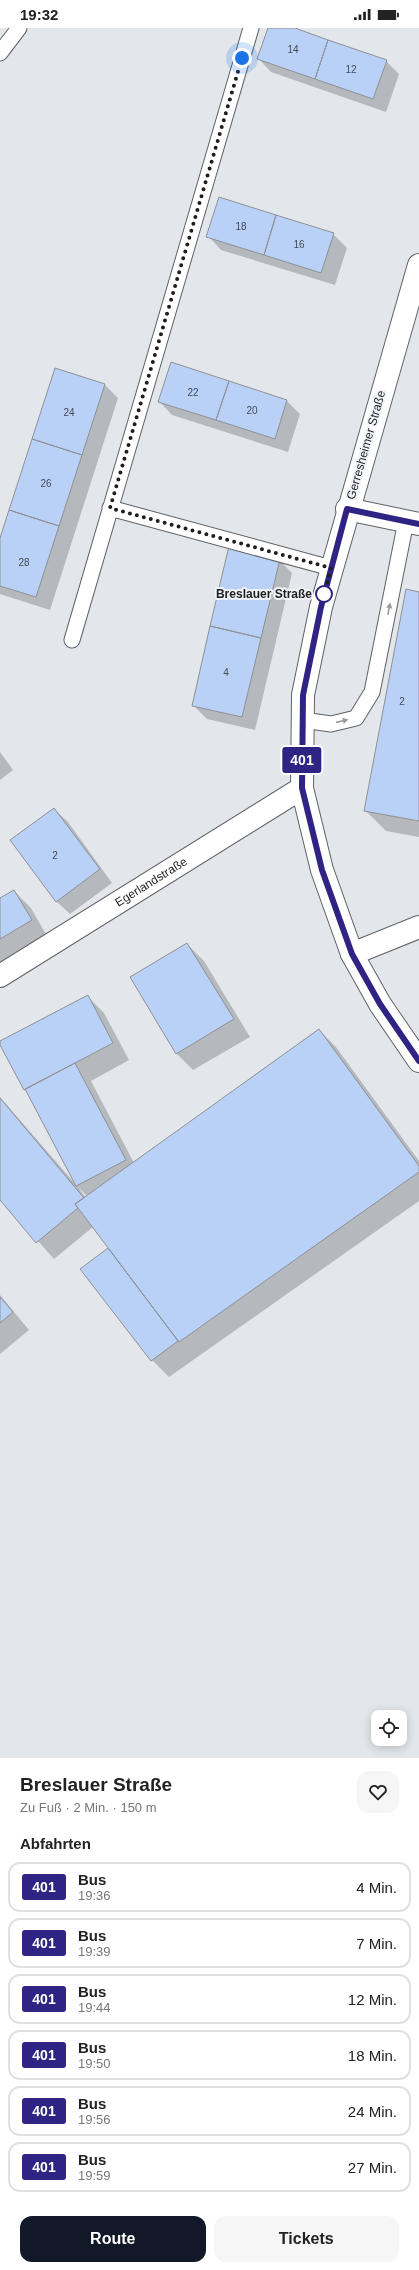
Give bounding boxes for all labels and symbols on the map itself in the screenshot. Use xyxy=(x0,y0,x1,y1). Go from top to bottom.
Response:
house number: 14 xyxy=(287,44,299,55)
your location xyxy=(232,48,252,68)
house number: 12 xyxy=(345,64,357,75)
house number: 18 xyxy=(235,221,247,232)
house number: 16 xyxy=(293,239,305,250)
house number: 22 xyxy=(187,387,199,398)
street label: Gerresheimer Straße xyxy=(344,389,388,501)
house number: 20 xyxy=(246,405,258,416)
house number: 24 xyxy=(63,407,75,418)
house number: 26 xyxy=(40,478,52,489)
house number: 28 xyxy=(18,557,30,568)
marker: Breslauer Straße xyxy=(315,585,333,603)
place label: Breslauer Straße xyxy=(216,587,312,601)
one-way arrow xyxy=(386,603,392,615)
house number: 4 xyxy=(223,667,229,678)
house number: 2 xyxy=(399,696,405,707)
one-way arrow xyxy=(335,718,348,724)
line badge: 401 xyxy=(279,747,325,773)
house number: 2 xyxy=(52,850,58,861)
street label: Egerlandstraße xyxy=(113,854,190,910)

